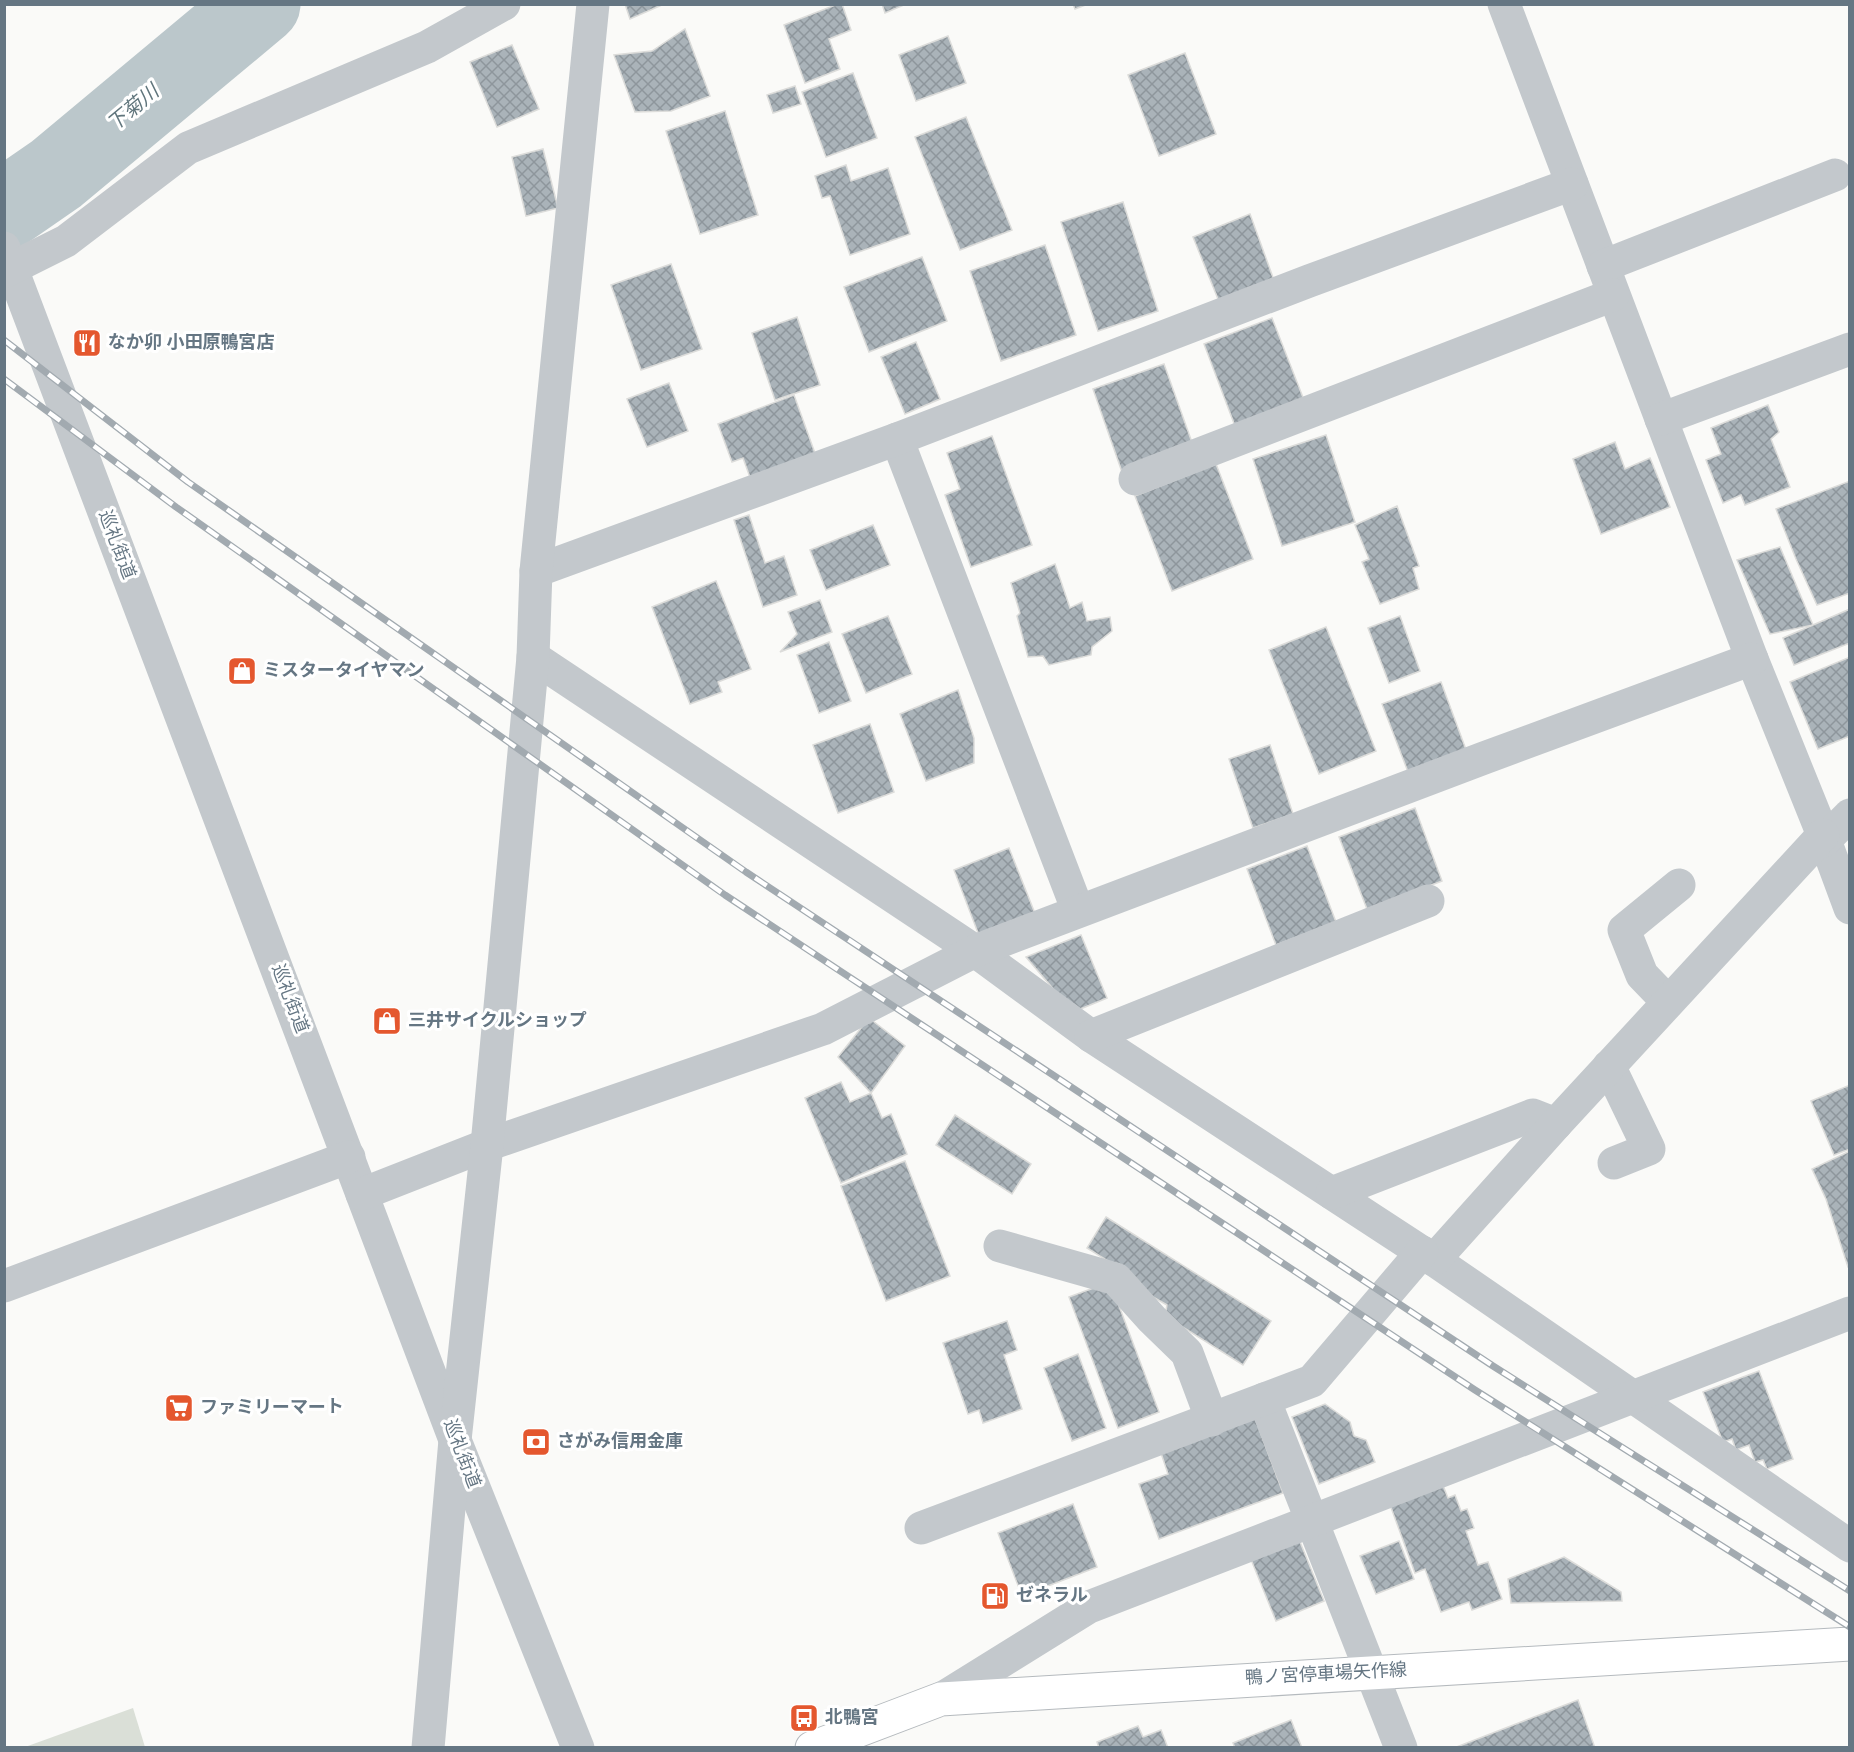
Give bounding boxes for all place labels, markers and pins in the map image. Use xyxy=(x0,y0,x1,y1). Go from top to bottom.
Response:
restaurant icon: なか卯 小田原鴨宮店 xyxy=(71,327,103,359)
place label: なか卯 小田原鴨宮店 xyxy=(108,332,275,355)
shop icon: ミスタータイヤマン xyxy=(226,655,258,687)
place label: ミスタータイヤマン xyxy=(263,660,424,683)
shop icon: 三井サイクルショップ xyxy=(371,1005,403,1037)
place label: 三井サイクルショップ xyxy=(408,1010,587,1033)
supermarket icon: ファミリーマート xyxy=(163,1392,195,1424)
place label: ファミリーマート xyxy=(200,1397,344,1420)
bank icon: さがみ信用金庫 xyxy=(520,1426,552,1458)
place label: さがみ信用金庫 xyxy=(557,1431,683,1454)
fuel station icon: ゼネラル xyxy=(979,1580,1011,1612)
place label: ゼネラル xyxy=(1016,1585,1088,1608)
bus stop icon: 北鴨宮 xyxy=(788,1702,820,1734)
place label: 北鴨宮 xyxy=(825,1707,879,1730)

